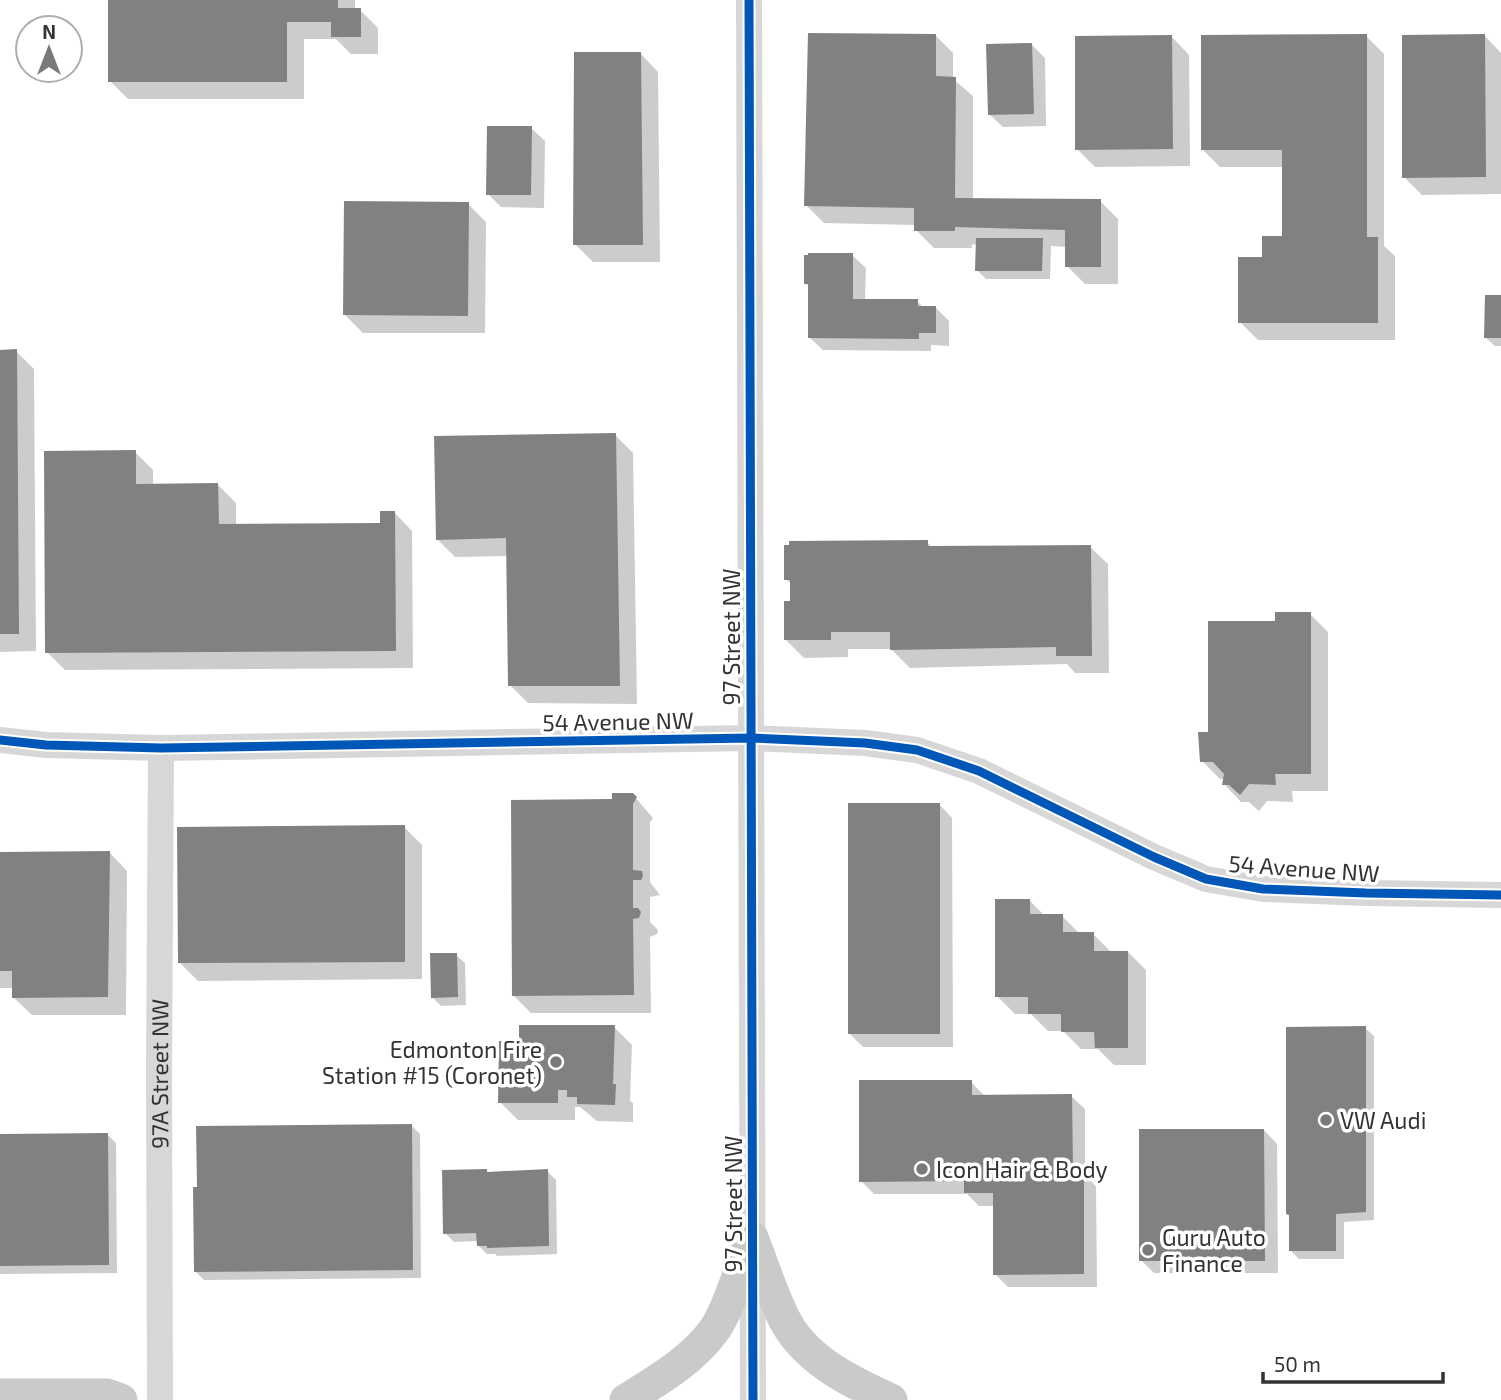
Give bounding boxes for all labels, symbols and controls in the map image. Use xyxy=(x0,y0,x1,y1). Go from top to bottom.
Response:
north arrow xyxy=(14,14,84,84)
text: N xyxy=(42,20,56,43)
street label: 97 Street NW xyxy=(717,568,745,706)
street label: 54 Avenue NW xyxy=(542,706,694,736)
street label: 54 Avenue NW xyxy=(1228,849,1381,887)
street label: 97A Street NW xyxy=(145,999,173,1149)
place label: Edmonton Fire Station #15 (Coronet) xyxy=(322,1035,542,1089)
marker: Edmonton Fire Station #15 (Coronet) xyxy=(548,1054,564,1070)
place label: VW Audi xyxy=(1340,1106,1426,1134)
marker: VW Audi xyxy=(1318,1112,1334,1128)
street label: 97 Street NW xyxy=(719,1135,747,1273)
place label: Icon Hair & Body xyxy=(936,1155,1108,1183)
marker: Icon Hair & Body xyxy=(914,1161,930,1177)
place label: Guru Auto Finance xyxy=(1162,1223,1266,1277)
marker: Guru Auto Finance xyxy=(1140,1242,1156,1258)
scale bar xyxy=(1263,1340,1443,1384)
text: 50 m xyxy=(1274,1351,1321,1376)

